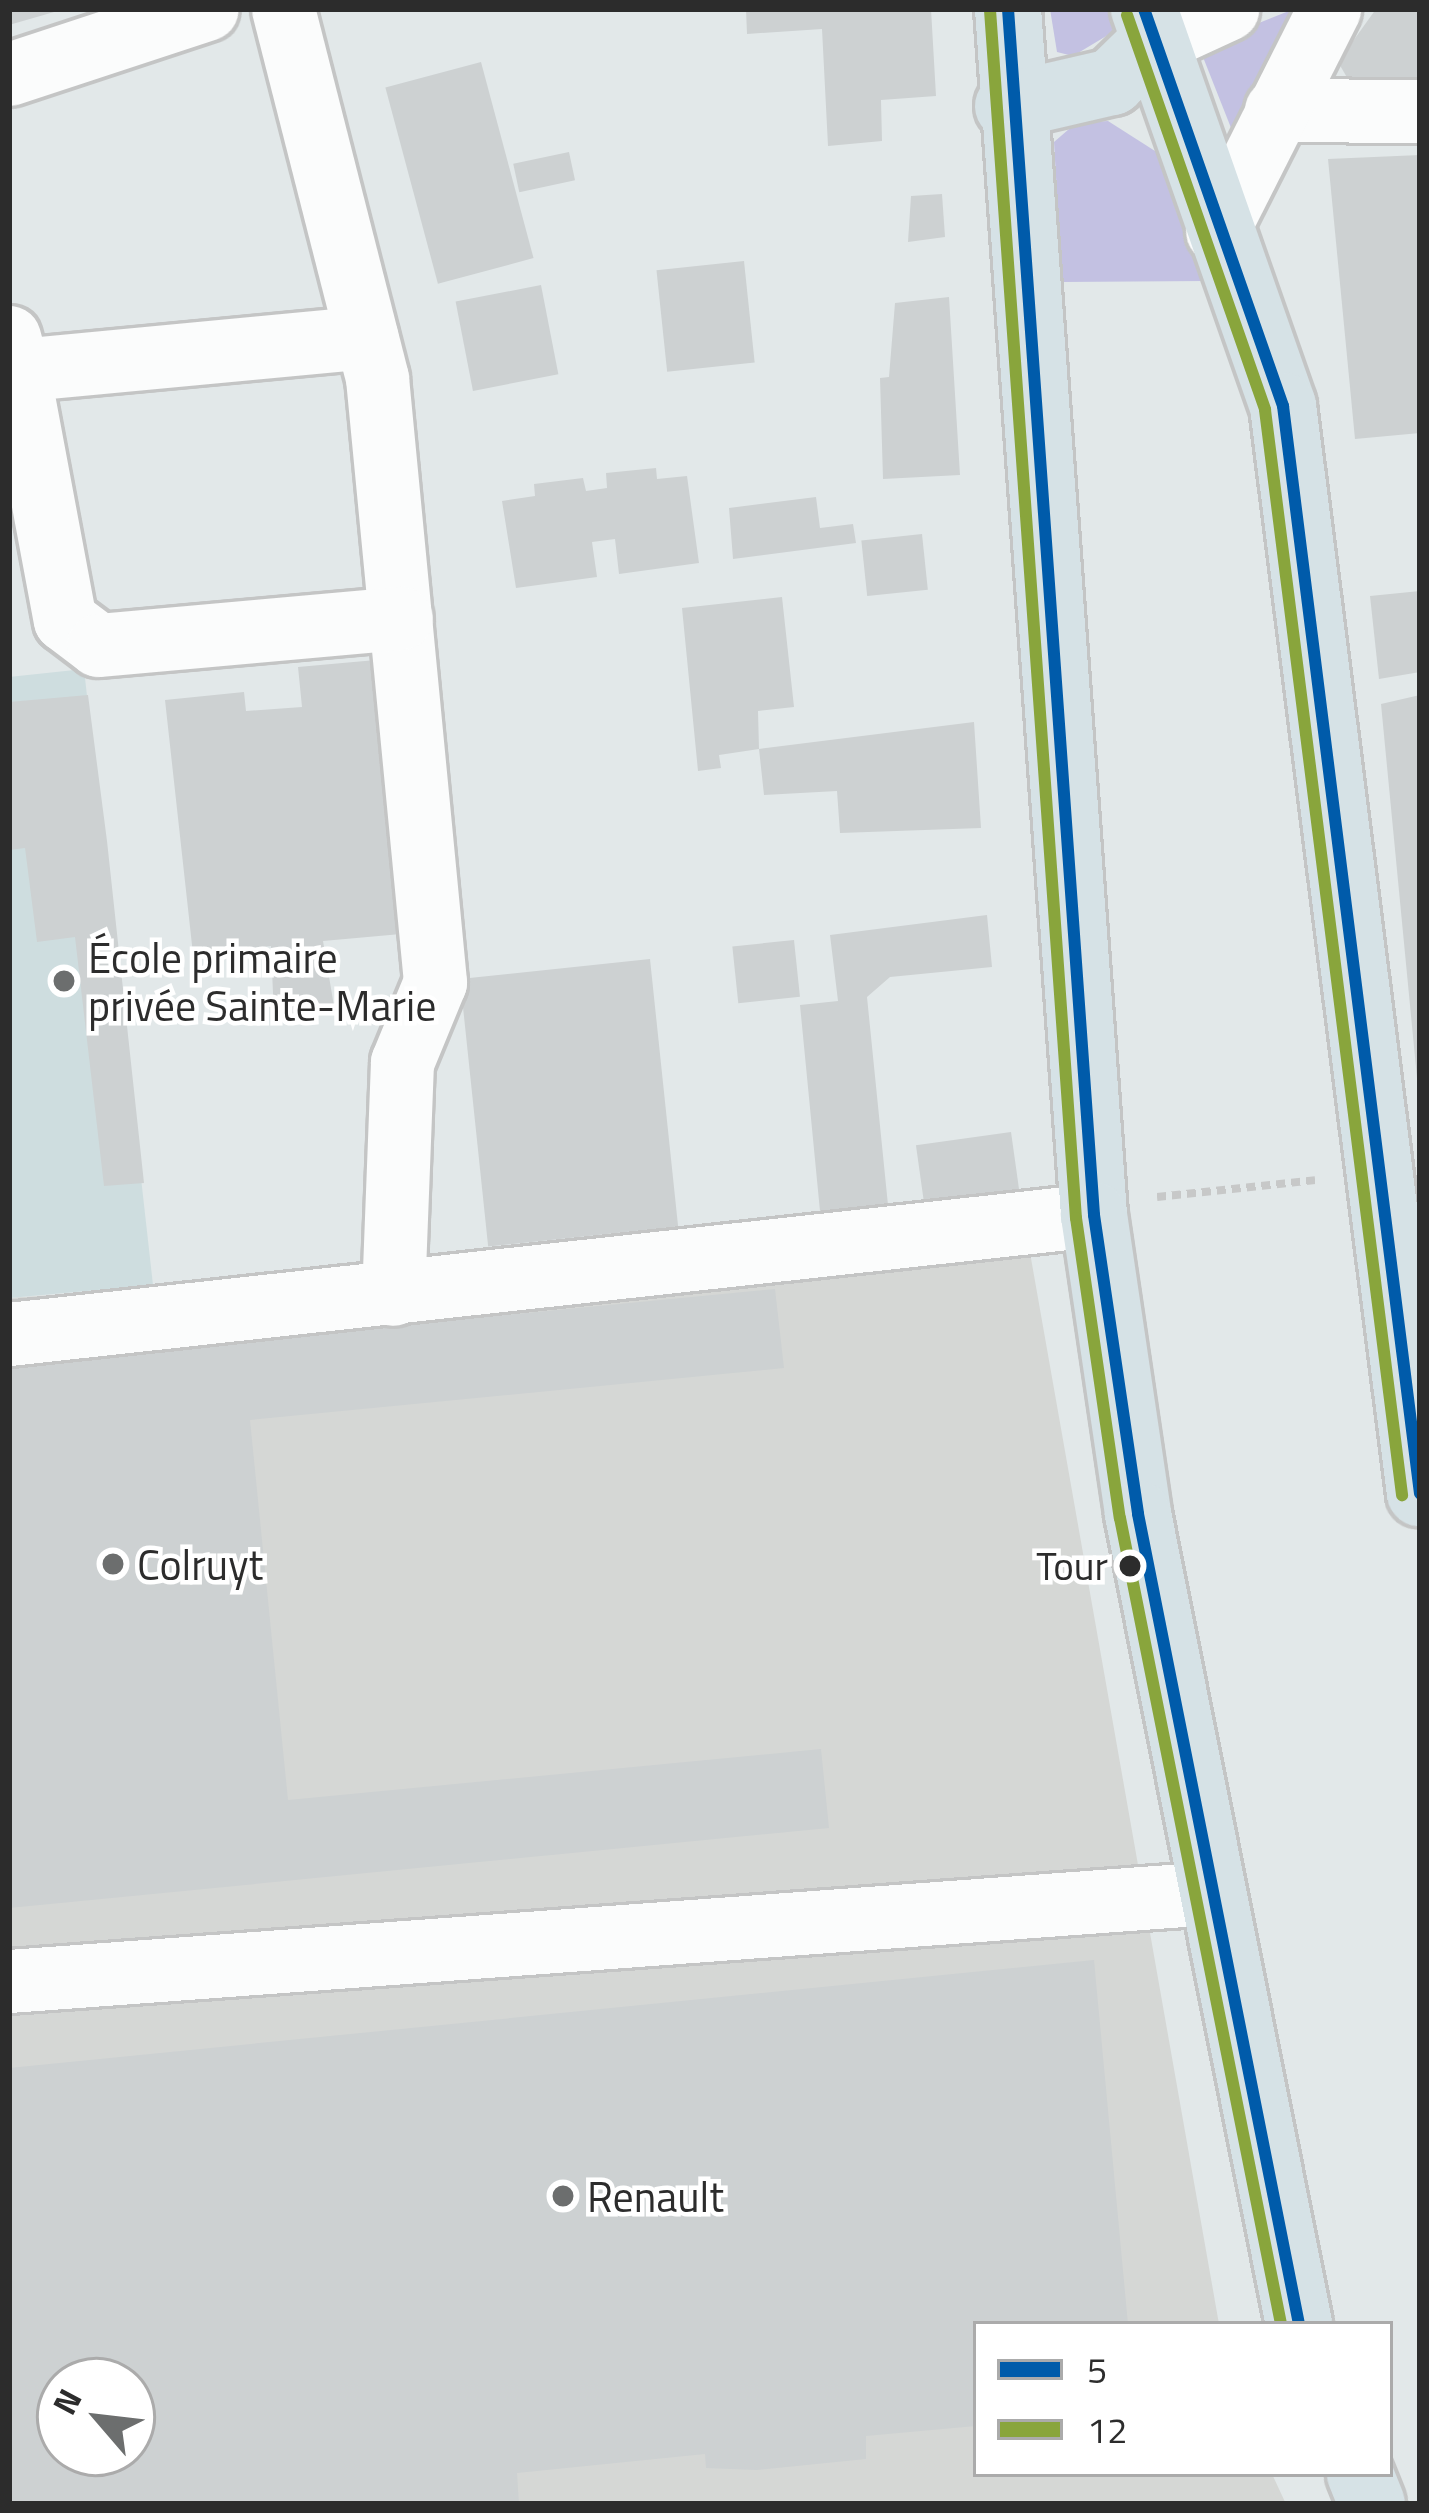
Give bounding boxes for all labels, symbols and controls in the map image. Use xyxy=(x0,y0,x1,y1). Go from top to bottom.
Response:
place label: École primaire privée Sainte-Marie xyxy=(88,932,436,1030)
marker: École primaire privée Sainte-Marie xyxy=(51,968,77,994)
place label: Colruyt xyxy=(137,1539,263,1589)
place label: Tour xyxy=(1036,1543,1108,1589)
marker: Colruyt xyxy=(100,1551,126,1577)
marker: Tour xyxy=(1119,1555,1141,1577)
place label: Renault xyxy=(587,2171,724,2221)
marker: Renault xyxy=(550,2183,576,2209)
legend xyxy=(973,2321,1393,2477)
text: 5 xyxy=(1087,2342,1107,2397)
north arrow xyxy=(36,2357,156,2477)
text: N xyxy=(39,2380,94,2423)
text: 12 xyxy=(1087,2402,1127,2457)

